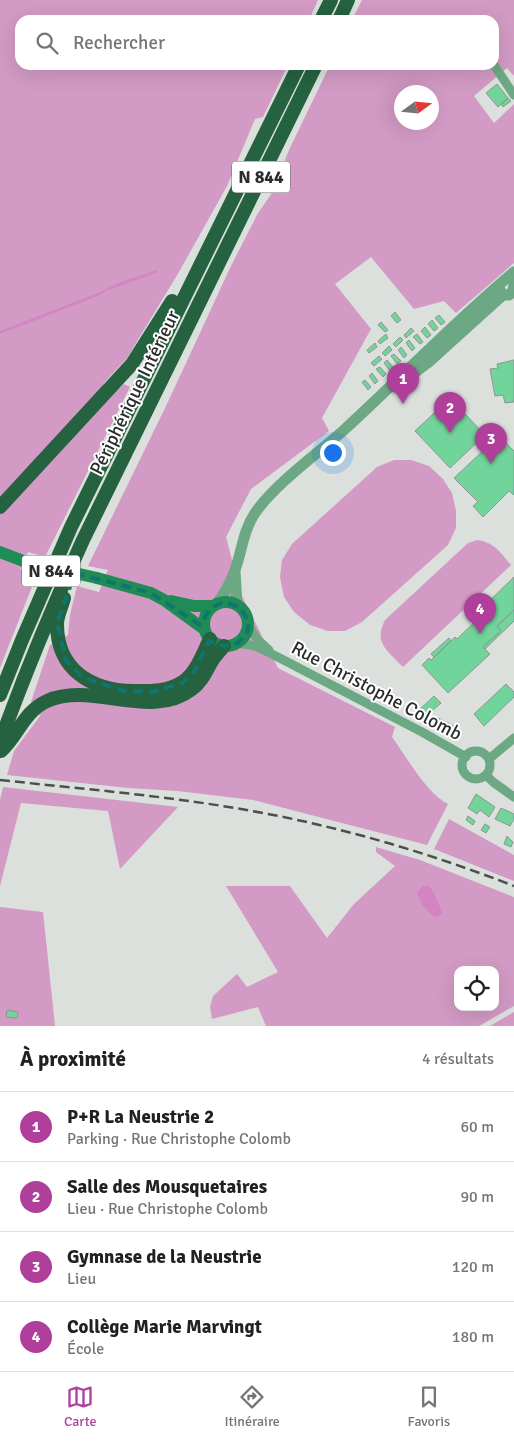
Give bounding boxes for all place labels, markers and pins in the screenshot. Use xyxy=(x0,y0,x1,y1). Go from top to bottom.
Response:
pin: 1 xyxy=(387,363,419,404)
pin: 2 xyxy=(434,392,466,433)
pin: 3 xyxy=(475,423,507,464)
pin: 4 xyxy=(464,593,496,634)

